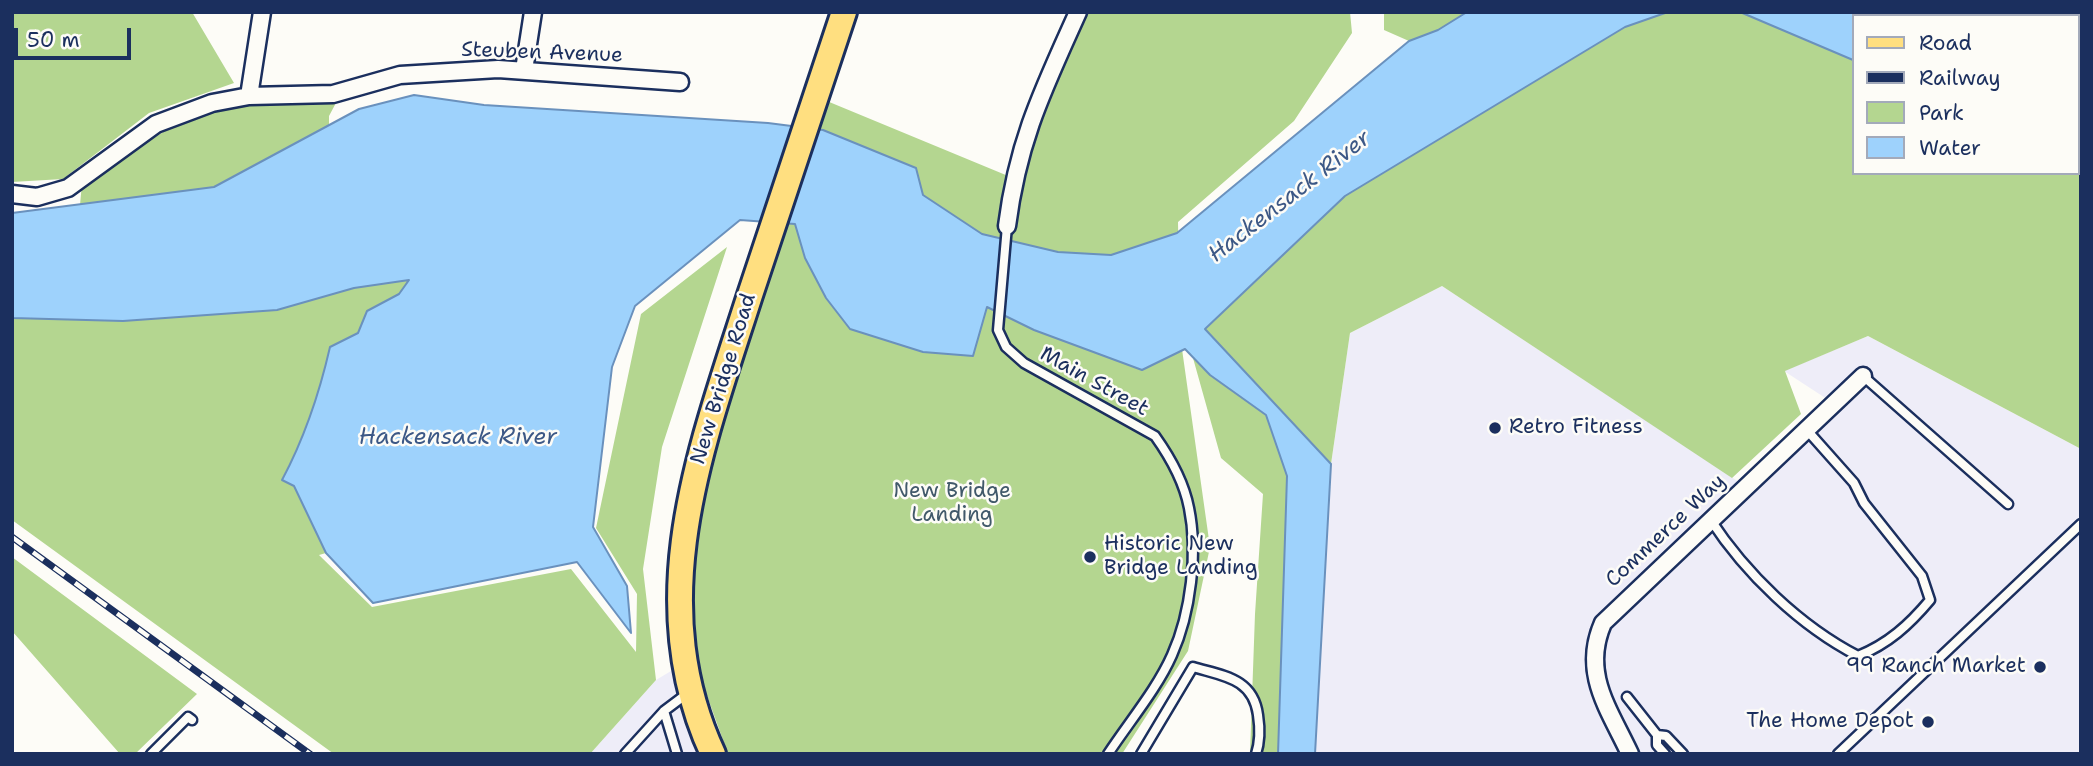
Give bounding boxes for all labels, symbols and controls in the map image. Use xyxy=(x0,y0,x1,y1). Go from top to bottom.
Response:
scale bar xyxy=(18,14,135,58)
legend xyxy=(1852,14,2079,175)
text: 50 m xyxy=(27,26,80,54)
text: Road xyxy=(1919,29,1972,57)
street label: Steuben Avenue xyxy=(461,38,623,68)
text: Railway xyxy=(1919,64,2001,92)
text: Park xyxy=(1919,99,1964,127)
water label: Hackensack River xyxy=(1203,125,1377,269)
text: Water xyxy=(1919,134,1981,162)
street label: New Bridge Road xyxy=(686,290,762,468)
street label: Main Street xyxy=(1035,342,1153,422)
place label: Retro Fitness xyxy=(1509,415,1643,441)
marker: Retro Fitness xyxy=(1487,420,1503,436)
water label: Hackensack River xyxy=(359,424,557,452)
street label: Commerce Way xyxy=(1601,469,1731,593)
park label: New Bridge Landing xyxy=(893,479,1011,529)
place label: Historic New Bridge Landing xyxy=(1104,532,1258,582)
marker: Historic New Bridge Landing xyxy=(1082,549,1098,565)
place label: 99 Ranch Market xyxy=(1846,654,2026,680)
marker: 99 Ranch Market xyxy=(2032,659,2048,675)
place label: The Home Depot xyxy=(1746,709,1914,735)
marker: The Home Depot xyxy=(1920,714,1936,730)

